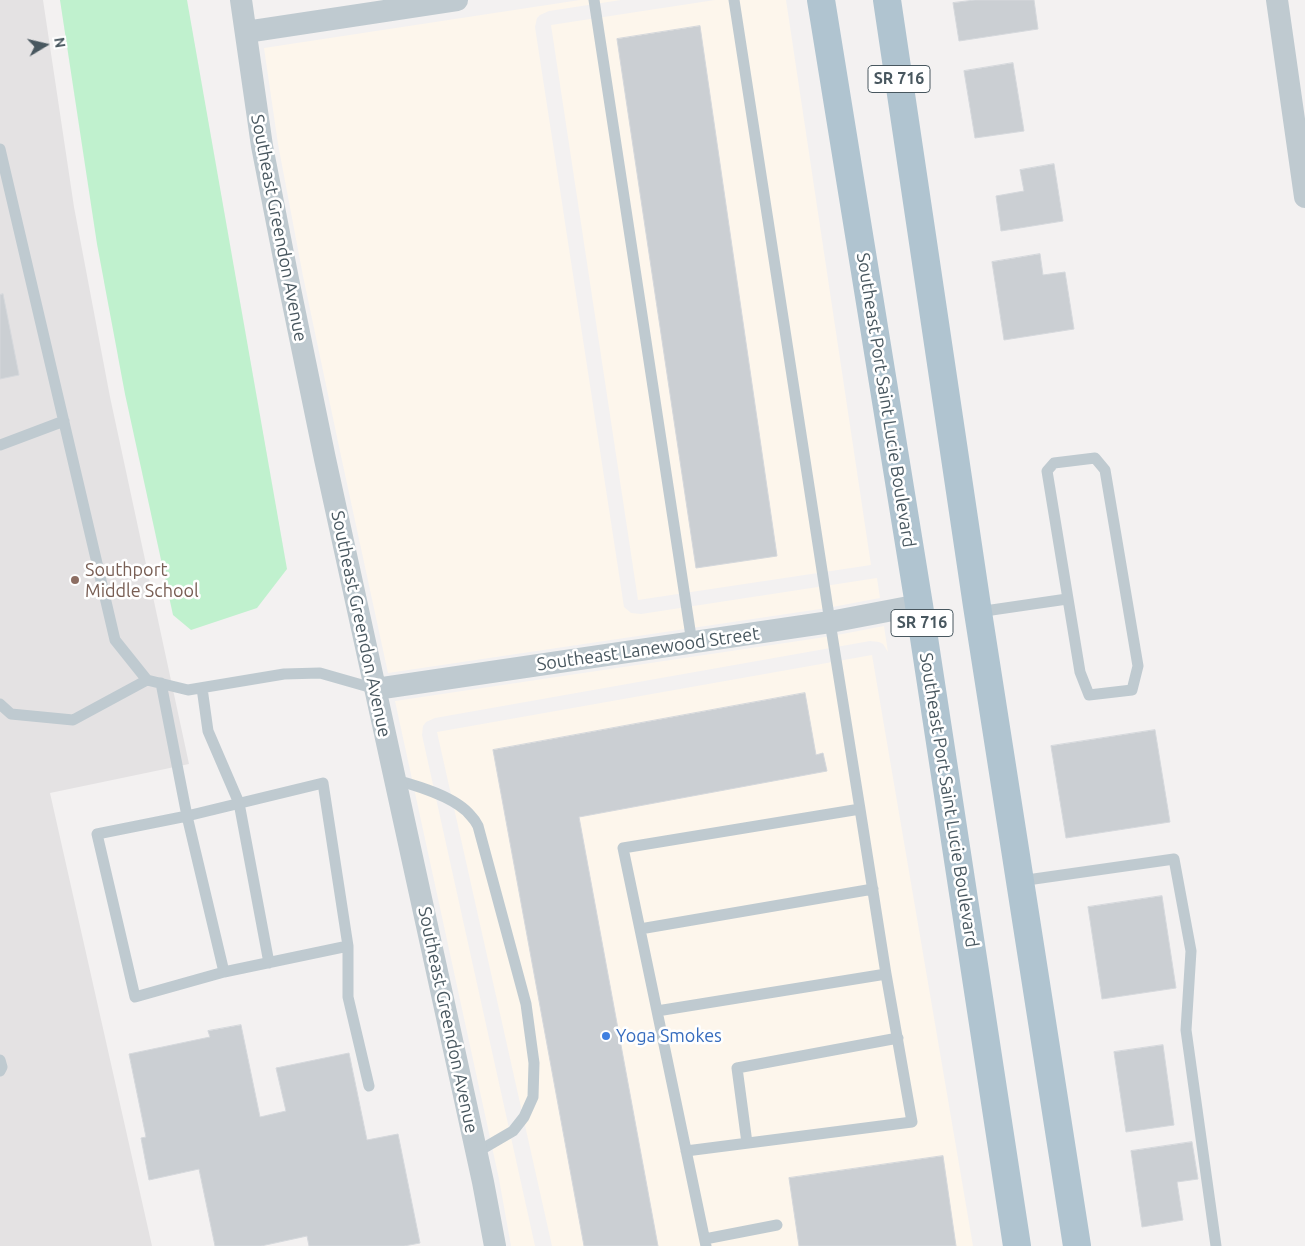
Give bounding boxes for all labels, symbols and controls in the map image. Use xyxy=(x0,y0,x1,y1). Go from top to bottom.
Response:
north arrow xyxy=(20,20,70,70)
text: N xyxy=(51,36,69,49)
road number: SR 716 xyxy=(868,66,930,92)
street label: Southeast Greendon Avenue xyxy=(246,113,312,343)
street label: Southeast Port Saint Lucie Boulevard xyxy=(852,251,920,549)
street label: Southeast Greendon Avenue xyxy=(326,509,396,739)
place label: Southport Middle School xyxy=(85,559,199,602)
marker: Southport Middle School xyxy=(69,574,81,586)
road number: SR 716 xyxy=(891,610,953,636)
street label: Southeast Lanewood Street xyxy=(535,623,761,675)
street label: Southeast Port Saint Lucie Boulevard xyxy=(915,651,983,949)
street label: Southeast Greendon Avenue xyxy=(413,905,483,1135)
place label: Yoga Smokes xyxy=(616,1025,722,1047)
marker: Yoga Smokes xyxy=(600,1030,612,1042)

